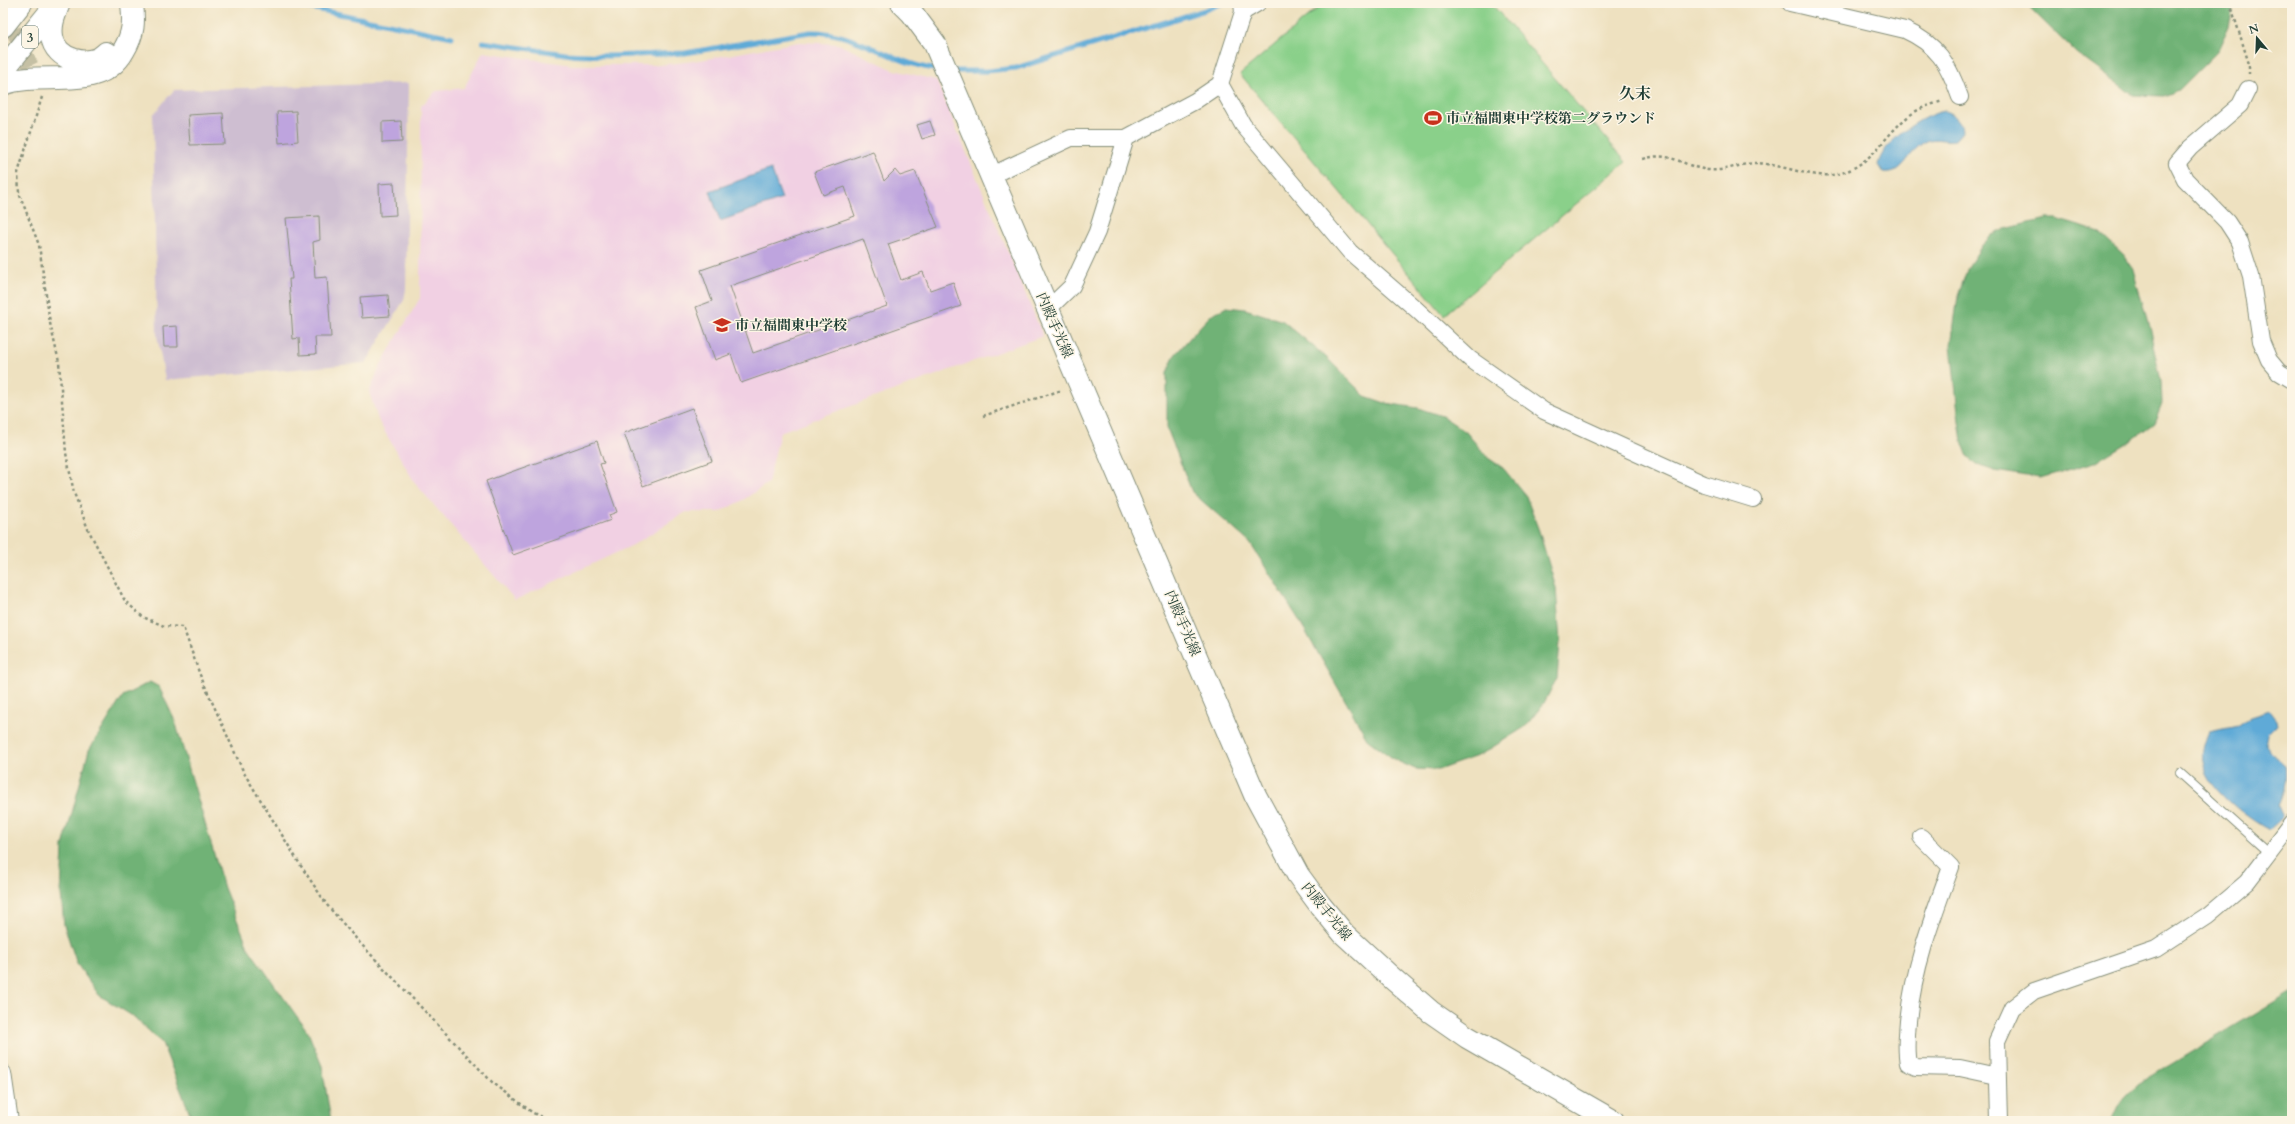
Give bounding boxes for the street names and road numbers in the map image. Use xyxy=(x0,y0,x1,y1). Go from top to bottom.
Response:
road number: 3 xyxy=(22,26,38,48)
street label: 内殿手光線 xyxy=(1032,289,1077,361)
street label: 内殿手光線 xyxy=(1160,587,1205,659)
street label: 内殿手光線 xyxy=(1297,878,1356,944)

